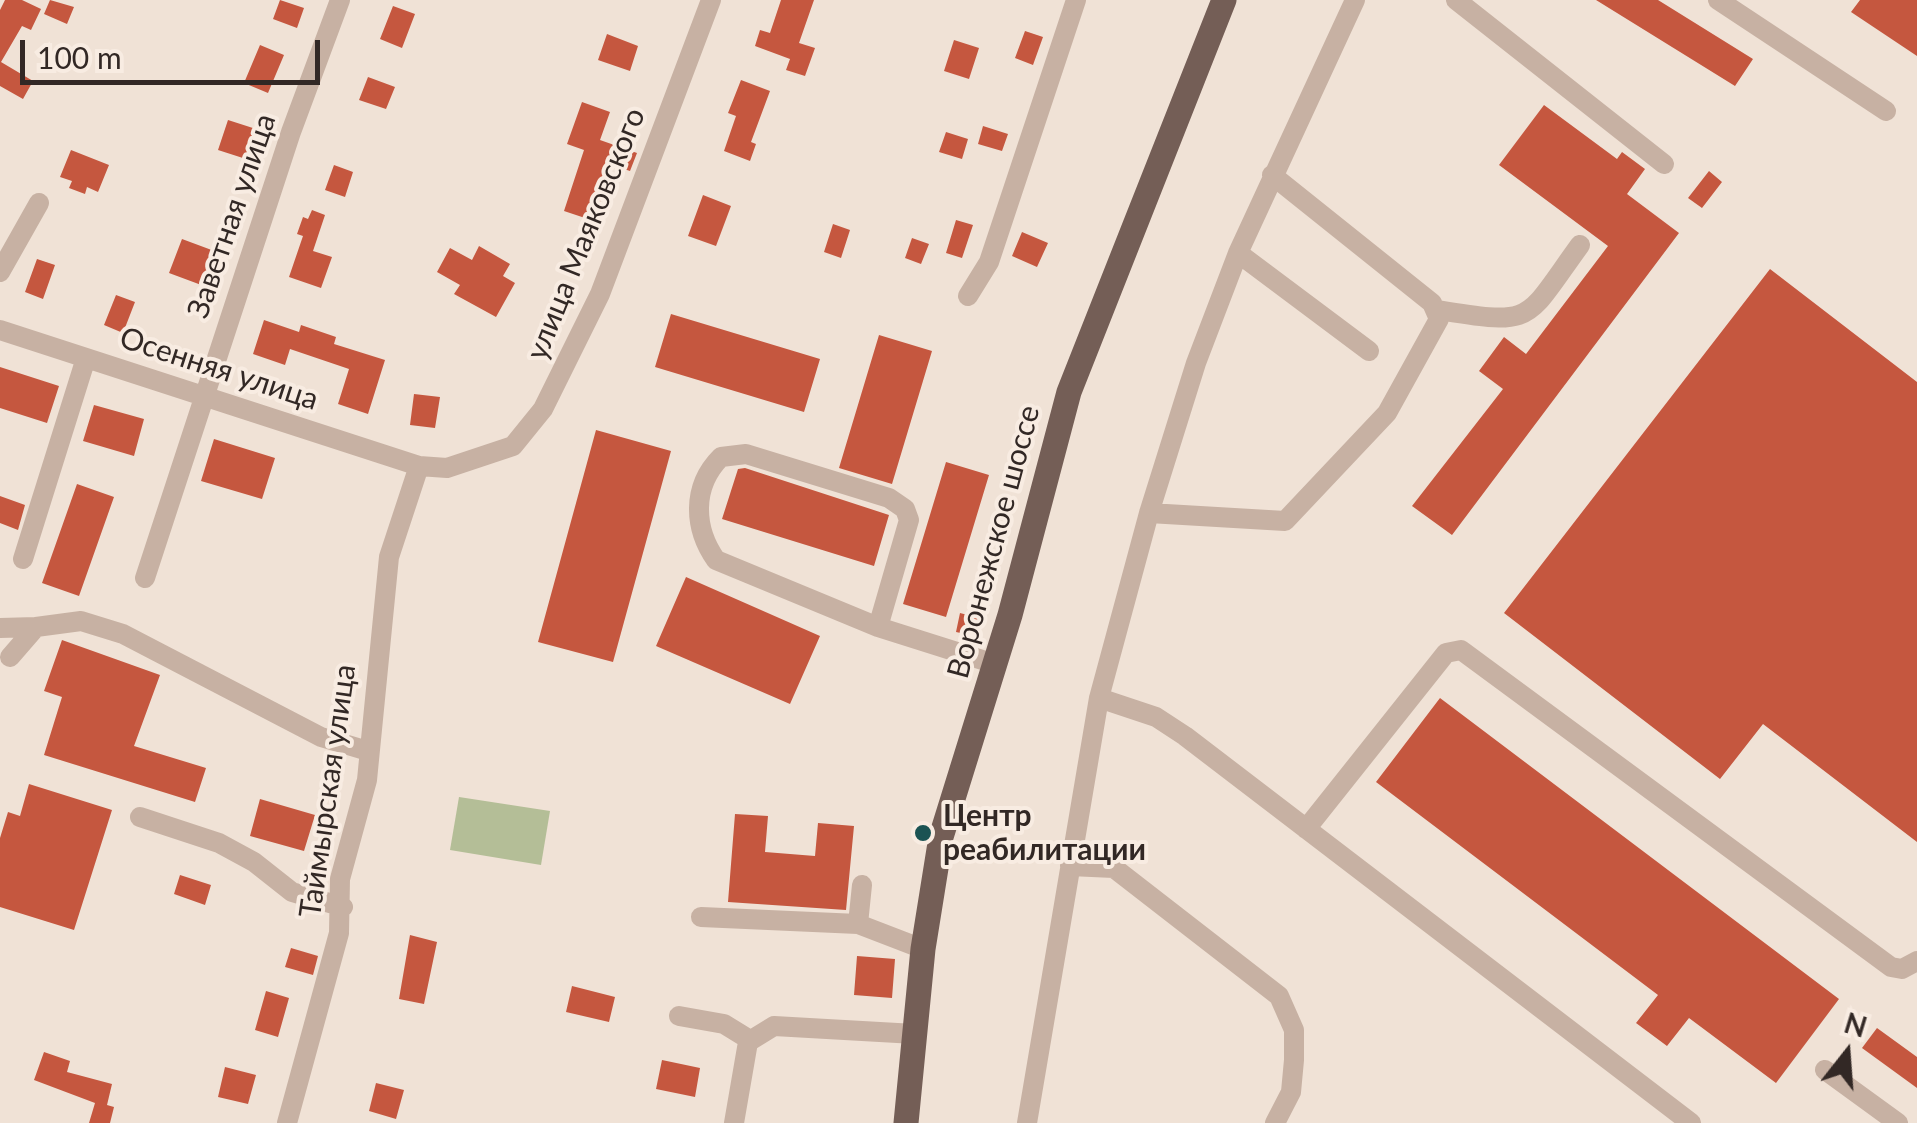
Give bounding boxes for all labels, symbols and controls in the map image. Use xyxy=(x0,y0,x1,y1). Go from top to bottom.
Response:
scale bar xyxy=(25,20,325,82)
text: 100 m xyxy=(37,39,122,75)
street label: улица Маяковского xyxy=(519,103,653,365)
street label: Заветная улица xyxy=(180,109,284,323)
street label: Осенняя улица xyxy=(115,320,323,418)
street label: Воронежское шоссе xyxy=(940,402,1048,682)
street label: Таймырская улица xyxy=(292,662,364,920)
place label: Центр реабилитации xyxy=(943,798,1146,868)
marker: Центр реабилитации xyxy=(912,822,934,844)
north arrow xyxy=(1797,1003,1897,1103)
text: N xyxy=(1840,1005,1871,1044)

